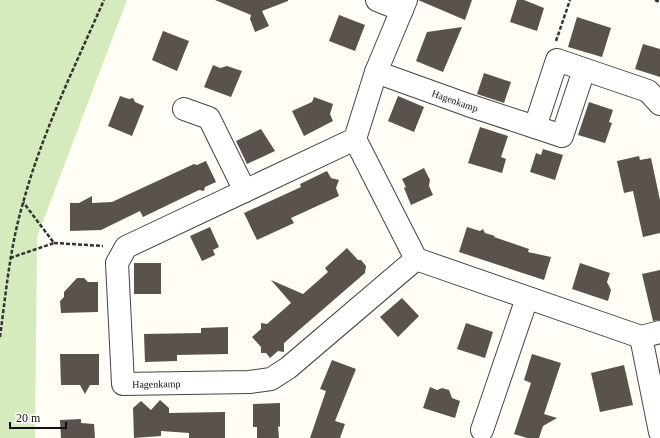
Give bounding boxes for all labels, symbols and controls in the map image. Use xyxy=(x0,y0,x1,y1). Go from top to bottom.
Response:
street label: Hagenkamp xyxy=(430,87,480,113)
street label: Hagenkamp xyxy=(132,378,181,389)
scale bar xyxy=(10,404,66,430)
text: 20 m xyxy=(16,411,41,425)

